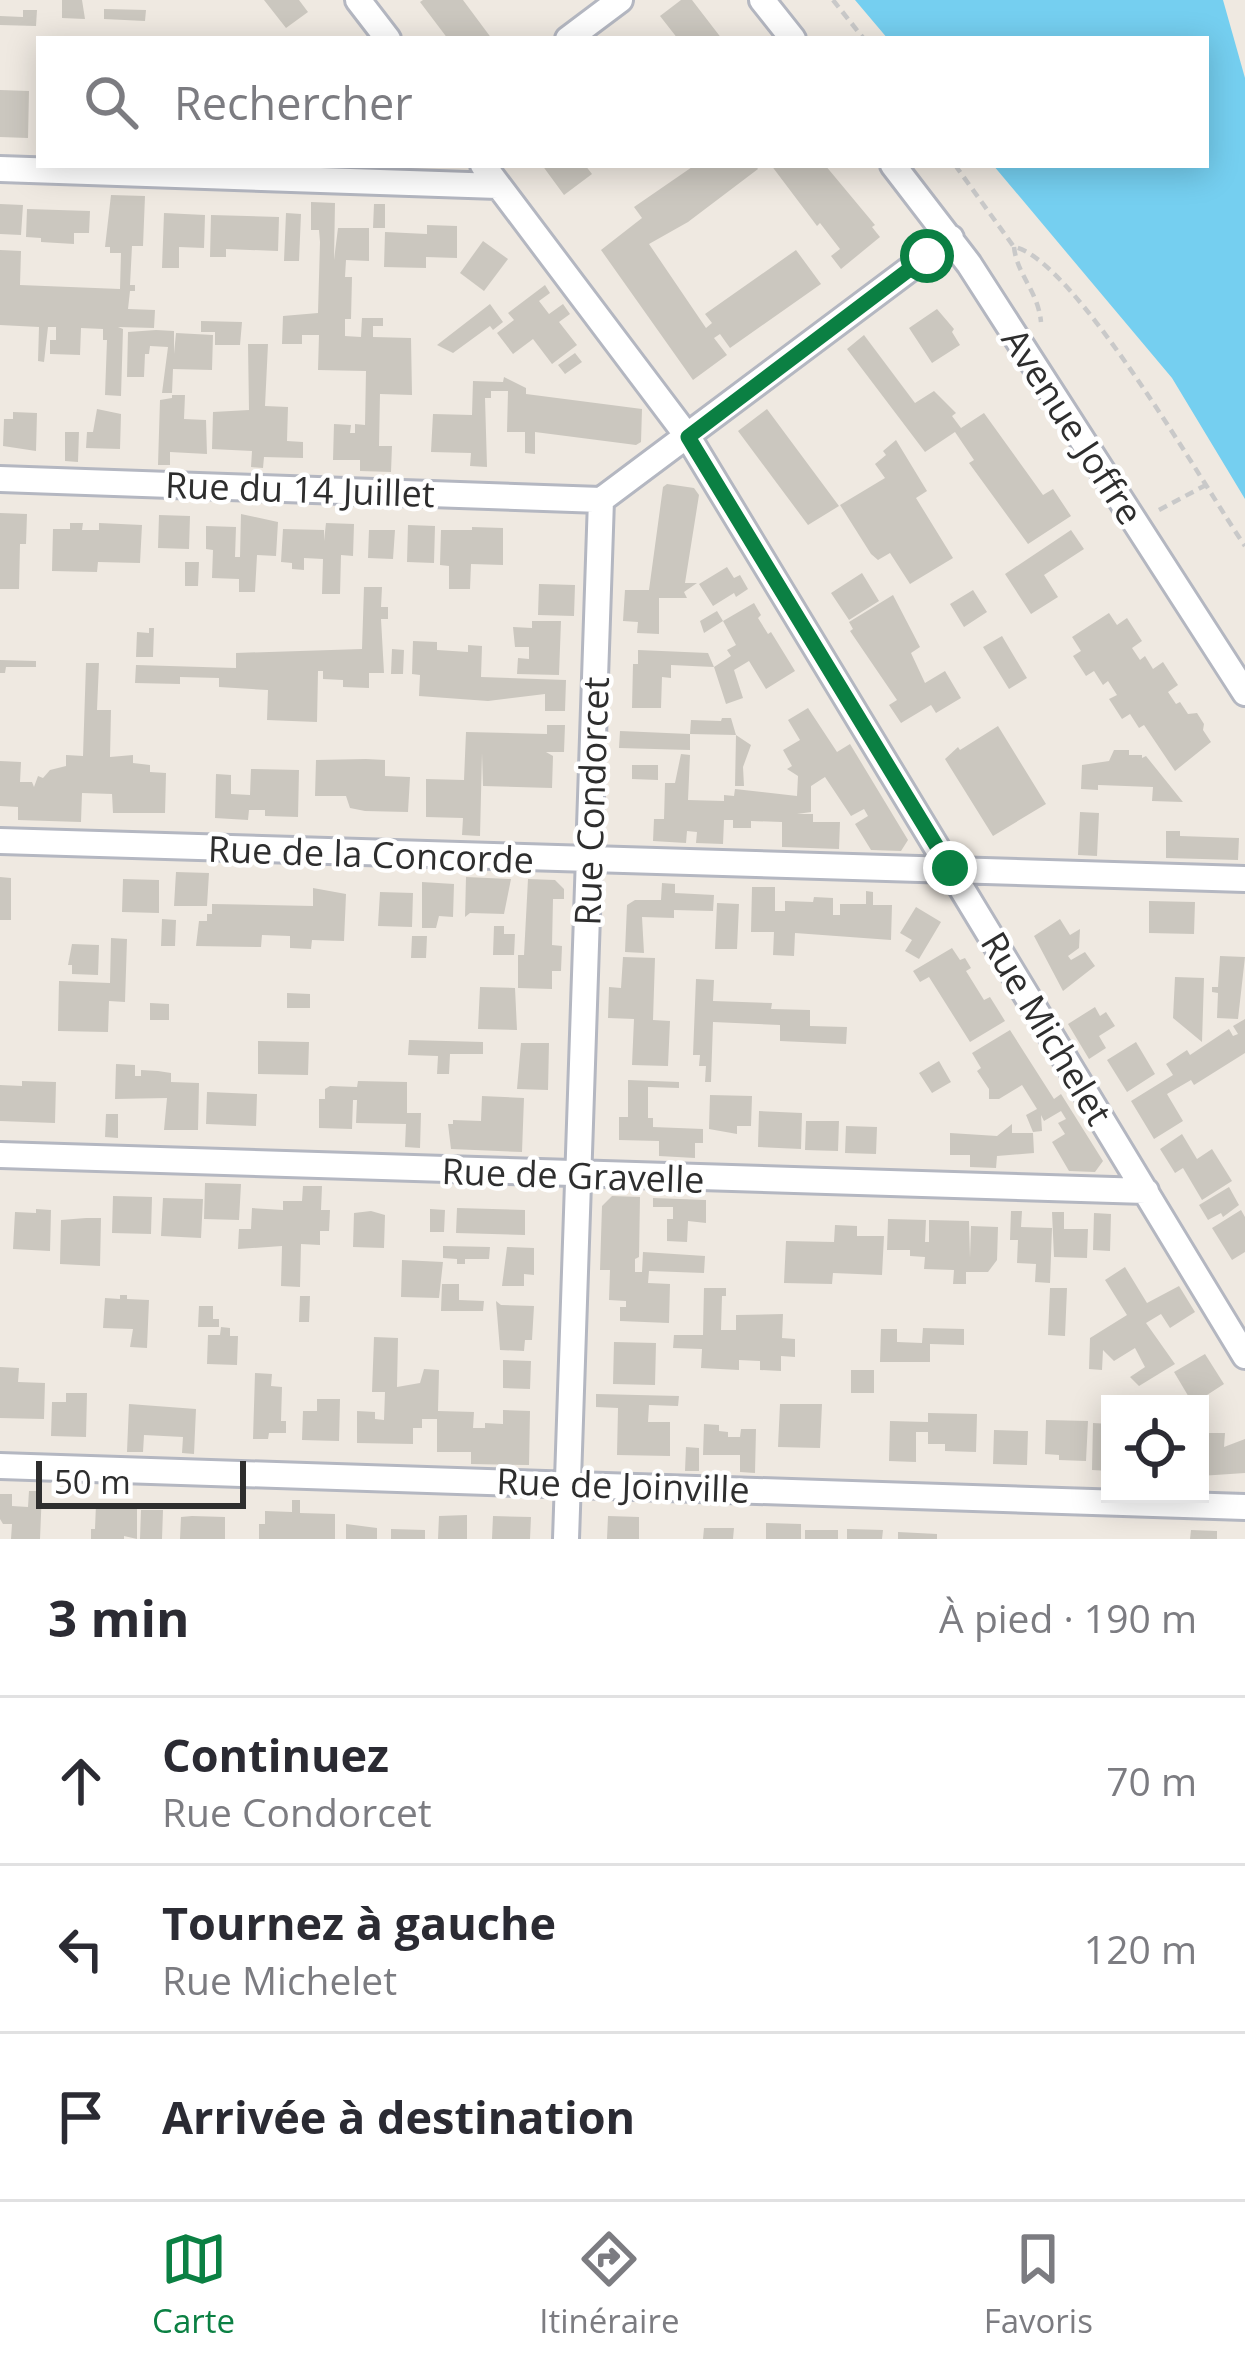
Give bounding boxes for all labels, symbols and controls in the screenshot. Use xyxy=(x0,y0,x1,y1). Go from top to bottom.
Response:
search box xyxy=(36,36,1209,168)
icon: search xyxy=(78,69,144,135)
text: Rechercher xyxy=(174,72,413,133)
route start xyxy=(900,229,954,283)
street label: Avenue Joffre xyxy=(991,318,1155,534)
street label: Rue du 14 Juillet xyxy=(164,460,436,518)
street label: Rue Condorcet xyxy=(562,676,620,926)
street label: Rue de la Concorde xyxy=(207,824,535,884)
route end xyxy=(923,841,977,895)
street label: Rue Michelet xyxy=(970,922,1124,1134)
street label: Rue de Gravelle xyxy=(441,1146,705,1204)
map controls xyxy=(1101,1395,1209,1503)
button: locate xyxy=(1101,1395,1209,1503)
scale bar xyxy=(36,1455,246,1508)
street label: Rue de Joinville xyxy=(496,1456,750,1514)
text: 50 m xyxy=(54,1459,131,1504)
text: 3 min xyxy=(48,1582,190,1652)
text: À pied · 190 m xyxy=(939,1591,1197,1644)
text: Continuez xyxy=(162,1724,389,1785)
icon: ahead xyxy=(48,1748,114,1814)
text: 70 m xyxy=(1106,1754,1197,1807)
text: Rue Condorcet xyxy=(162,1785,432,1838)
text: Tournez à gauche xyxy=(162,1892,556,1953)
icon: left xyxy=(48,1916,114,1982)
text: 120 m xyxy=(1084,1922,1197,1975)
text: Rue Michelet xyxy=(162,1953,397,2006)
icon: arrive xyxy=(48,2084,114,2150)
text: Arrivée à destination xyxy=(162,2086,635,2147)
tab: Carte xyxy=(152,2226,235,2343)
tab: Itinéraire xyxy=(539,2226,679,2343)
tab: Favoris xyxy=(984,2226,1093,2343)

